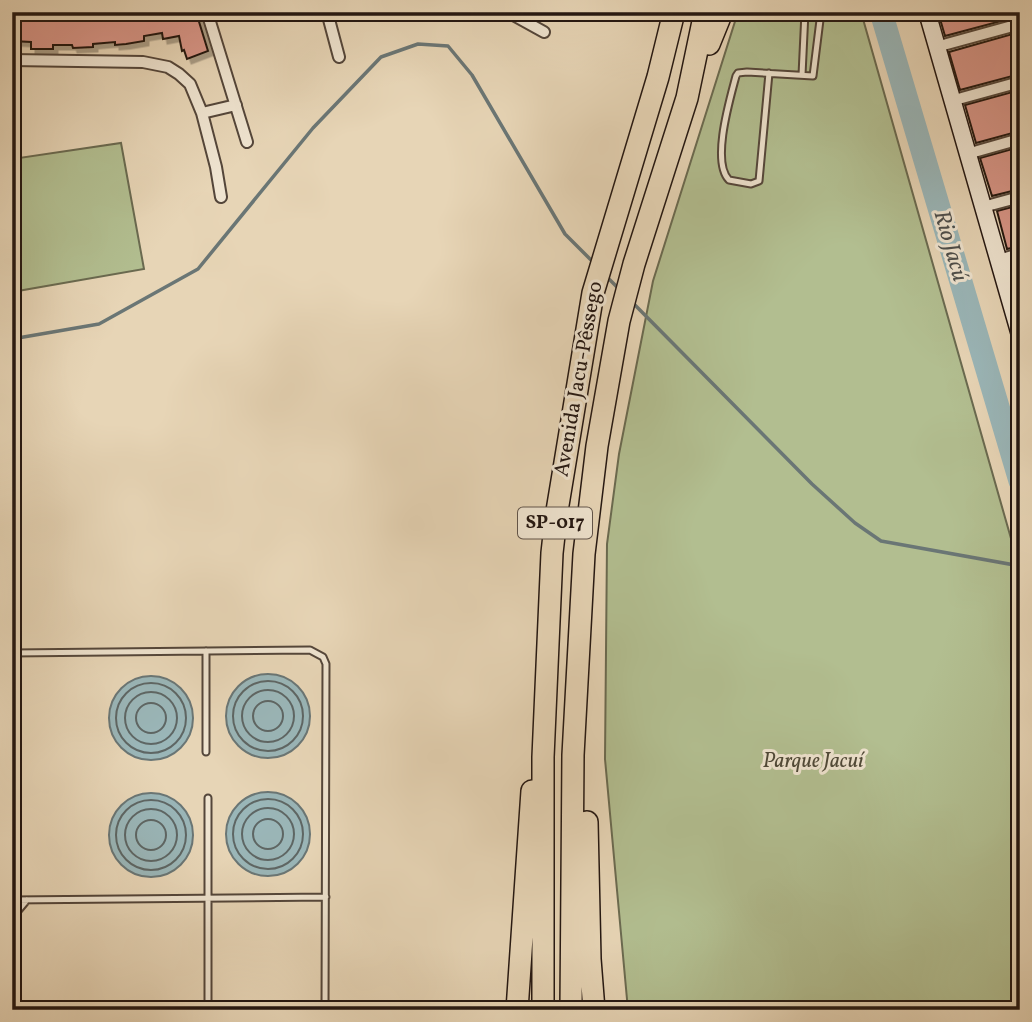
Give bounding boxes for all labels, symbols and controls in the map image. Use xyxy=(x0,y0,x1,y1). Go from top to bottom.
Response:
water label: Rio Jacú xyxy=(925,207,975,285)
street label: Avenida Jacu-Pêssego xyxy=(548,279,610,479)
road number: SP-017 xyxy=(518,508,592,538)
park label: Parque Jacuí xyxy=(763,747,865,776)

